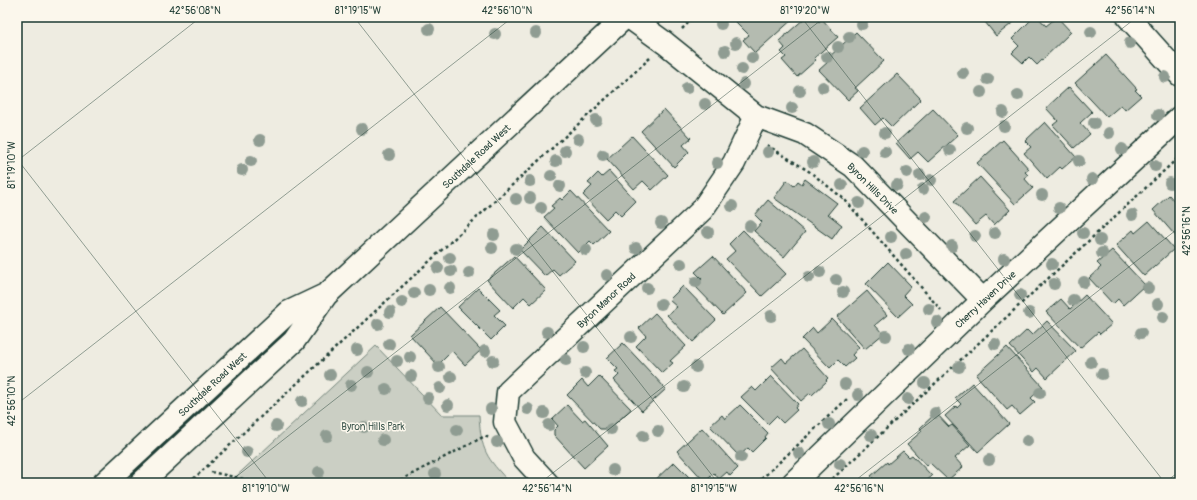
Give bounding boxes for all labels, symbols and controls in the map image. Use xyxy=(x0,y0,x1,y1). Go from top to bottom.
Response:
text: 42°56'08"N xyxy=(169,5,221,17)
text: 81°19'15"W xyxy=(335,5,382,17)
text: 42°56'10"N xyxy=(482,5,533,17)
text: 81°19'20"W xyxy=(780,5,830,17)
text: 42°56'14"N xyxy=(1105,5,1155,17)
street label: Southdale Road West xyxy=(440,121,514,191)
text: 81°19'10"W xyxy=(6,141,18,189)
street label: Byron Hills Drive xyxy=(844,161,900,217)
text: 42°56'16"N xyxy=(1181,206,1193,256)
street label: Cherry Haven Drive xyxy=(953,268,1019,331)
street label: Byron Manor Road xyxy=(575,270,638,331)
street label: Southdale Road West xyxy=(176,349,250,419)
text: 42°56'10"N xyxy=(6,375,18,426)
park label: Byron Hills Park xyxy=(341,421,406,433)
text: 81°19'10"W xyxy=(242,483,290,495)
text: 42°56'14"N xyxy=(522,483,572,495)
text: 81°19'15"W xyxy=(691,483,738,495)
text: 42°56'16"N xyxy=(834,483,884,495)

